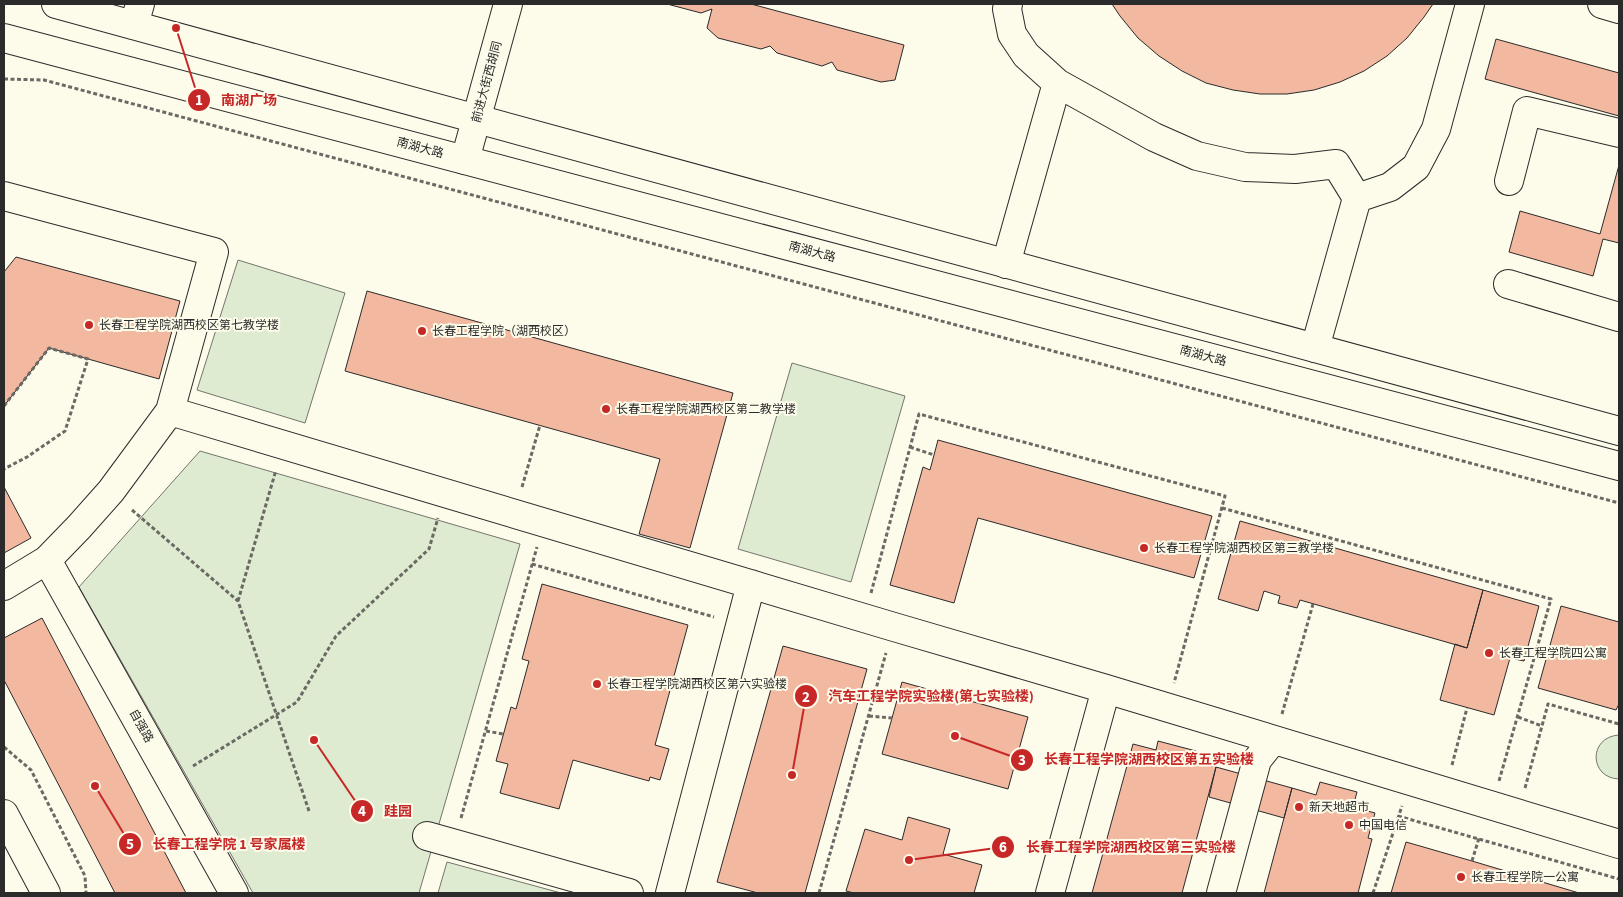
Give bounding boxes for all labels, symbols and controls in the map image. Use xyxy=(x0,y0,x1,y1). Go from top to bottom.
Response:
street label: 前进大街西胡同 xyxy=(468,39,506,125)
callout: 南湖广场 xyxy=(186,85,287,114)
text: 1 xyxy=(195,90,203,111)
text: 南湖广场 xyxy=(221,91,277,111)
street label: 南湖大路 xyxy=(395,134,445,162)
street label: 南湖大路 xyxy=(787,238,837,266)
place label: 长春工程学院湖西校区第七教学楼 xyxy=(99,317,279,334)
marker: 长春工程学院湖西校区第七教学楼 xyxy=(83,319,95,331)
place label: 长春工程学院（湖西校区） xyxy=(432,323,576,340)
marker: 长春工程学院（湖西校区） xyxy=(416,325,428,337)
street label: 南湖大路 xyxy=(1178,342,1228,370)
place label: 长春工程学院湖西校区第二教学楼 xyxy=(616,401,796,418)
marker: 长春工程学院湖西校区第二教学楼 xyxy=(600,403,612,415)
place label: 长春工程学院湖西校区第三教学楼 xyxy=(1154,540,1334,557)
marker: 长春工程学院湖西校区第三教学楼 xyxy=(1138,542,1150,554)
place label: 长春工程学院四公寓 xyxy=(1499,645,1607,662)
marker: 长春工程学院四公寓 xyxy=(1483,647,1495,659)
place label: 长春工程学院湖西校区第六实验楼 xyxy=(607,676,787,693)
marker: 长春工程学院湖西校区第六实验楼 xyxy=(591,678,603,690)
callout: 汽车工程学院实验楼(第七实验楼) xyxy=(793,682,1044,711)
text: 2 xyxy=(802,687,810,708)
text: 汽车工程学院实验楼(第七实验楼) xyxy=(828,687,1034,707)
street label: 自强路 xyxy=(125,706,157,746)
callout: 长春工程学院湖西校区第五实验楼 xyxy=(1009,745,1264,774)
text: 3 xyxy=(1018,750,1026,771)
text: 长春工程学院湖西校区第五实验楼 xyxy=(1044,750,1254,770)
callout: 跬园 xyxy=(349,796,422,825)
place label: 新天地超市 xyxy=(1309,799,1369,816)
text: 4 xyxy=(358,801,366,822)
marker: 新天地超市 xyxy=(1293,801,1305,813)
text: 跬园 xyxy=(384,802,412,822)
place label: 中国电信 xyxy=(1359,817,1407,834)
marker: 中国电信 xyxy=(1343,819,1355,831)
callout: 长春工程学院 1 号家属楼 xyxy=(117,830,315,859)
callout: 长春工程学院湖西校区第三实验楼 xyxy=(991,832,1246,861)
text: 5 xyxy=(126,834,134,855)
text: 长春工程学院 1 号家属楼 xyxy=(153,835,306,855)
text: 6 xyxy=(999,837,1007,858)
text: 长春工程学院湖西校区第三实验楼 xyxy=(1026,838,1236,858)
place label: 长春工程学院一公寓 xyxy=(1471,869,1579,886)
marker: 长春工程学院一公寓 xyxy=(1455,871,1467,883)

